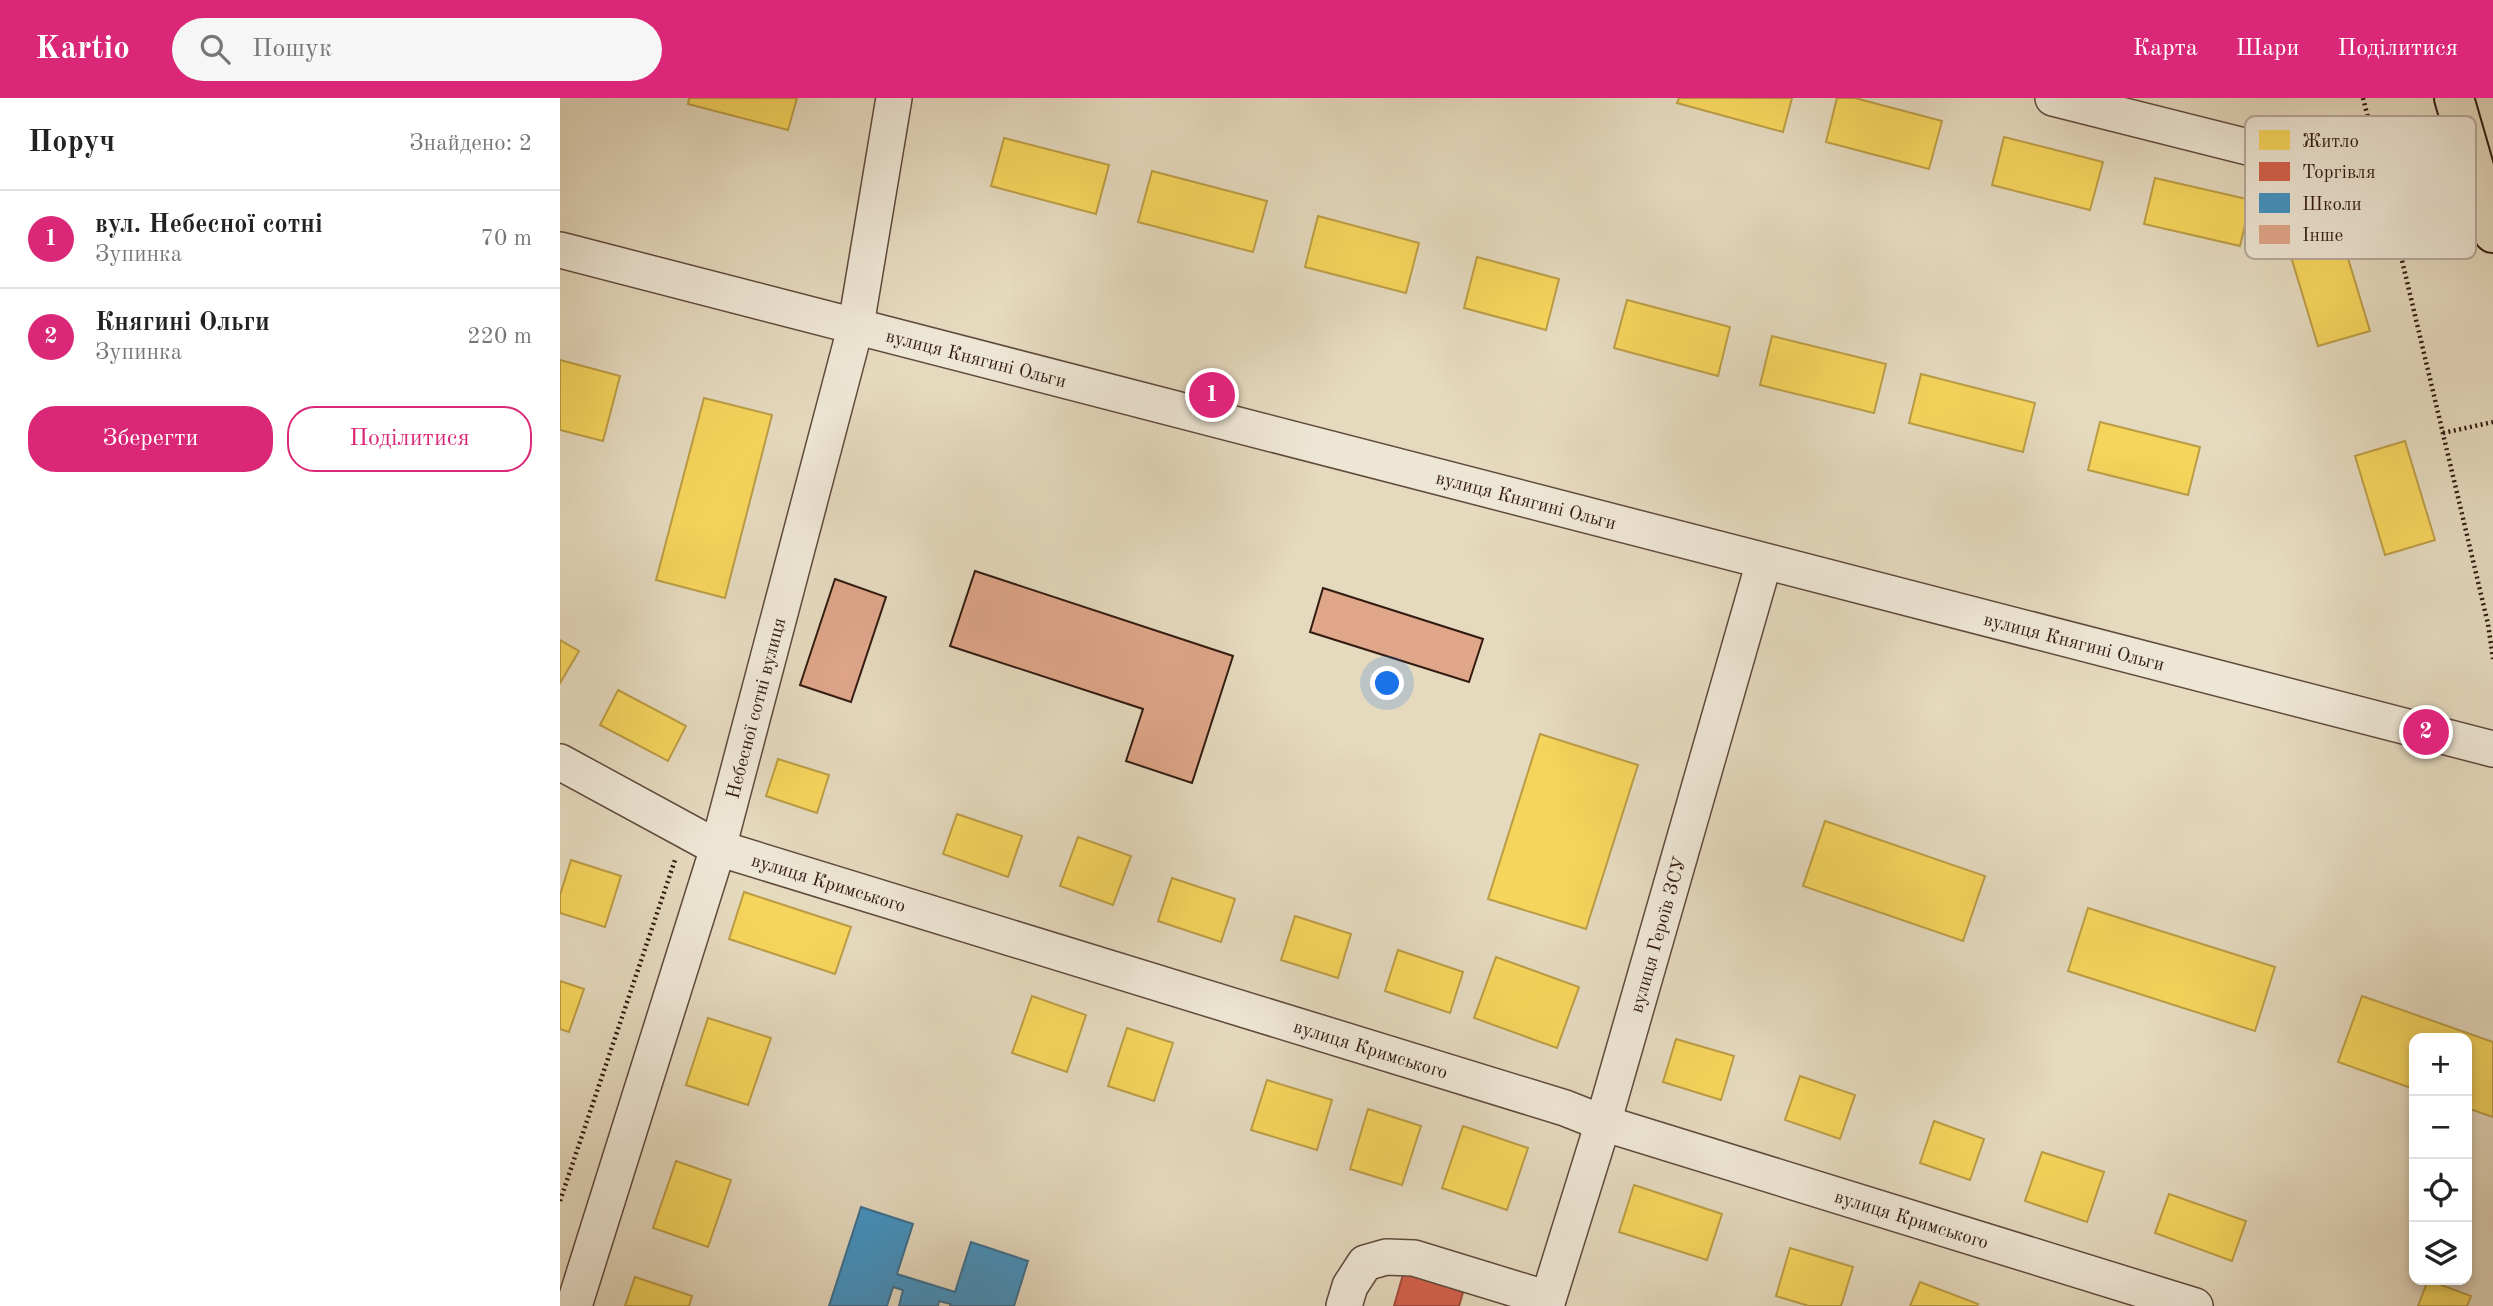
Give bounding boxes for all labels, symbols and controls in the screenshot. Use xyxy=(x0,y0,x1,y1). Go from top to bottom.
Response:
search box xyxy=(172,18,662,81)
icon: search xyxy=(196,30,234,68)
text: Kartio xyxy=(35,33,130,66)
text: Пошук xyxy=(252,36,332,62)
text: Карта xyxy=(2133,37,2198,61)
text: Шари xyxy=(2236,37,2299,61)
text: Поділитися xyxy=(2337,37,2458,61)
legend xyxy=(2245,116,2476,259)
text: Поруч xyxy=(28,128,115,158)
text: Знайдено: 2 xyxy=(409,132,532,155)
text: Житло xyxy=(2302,133,2359,152)
text: Торгівля xyxy=(2302,164,2376,183)
text: Школи xyxy=(2302,196,2362,215)
text: вул. Небесної сотні xyxy=(95,212,323,238)
text: 1 xyxy=(44,227,58,250)
text: 70 m xyxy=(481,227,532,250)
text: Інше xyxy=(2302,227,2343,246)
text: Зупинка xyxy=(95,243,182,266)
text: Княгині Ольги xyxy=(95,310,270,336)
text: 2 xyxy=(44,325,58,348)
text: 220 m xyxy=(467,325,532,348)
street label: вулиця Княгині Ольги xyxy=(883,327,1068,392)
text: Зупинка xyxy=(95,341,182,364)
pin: 1 xyxy=(1189,369,1235,421)
button: Зберегти xyxy=(28,406,273,472)
button: Поділитися xyxy=(287,406,532,472)
street label: вулиця Княгині Ольги xyxy=(1433,469,1618,534)
street label: вулиця Княгині Ольги xyxy=(1981,611,2166,676)
street label: Небесної сотні вулиця xyxy=(724,616,790,801)
your location xyxy=(1370,666,1404,700)
pin: 2 xyxy=(2403,706,2449,758)
street label: вулиця Кримського xyxy=(749,852,908,917)
street label: вулиця Героїв ЗСУ xyxy=(1628,854,1691,1015)
street label: вулиця Кримського xyxy=(1291,1018,1450,1083)
map controls xyxy=(2409,1033,2472,1285)
button: + xyxy=(2409,1033,2472,1096)
button: − xyxy=(2409,1096,2472,1159)
button: locate xyxy=(2409,1159,2472,1222)
street label: вулиця Кримського xyxy=(1832,1188,1991,1254)
button: layers xyxy=(2409,1222,2472,1285)

